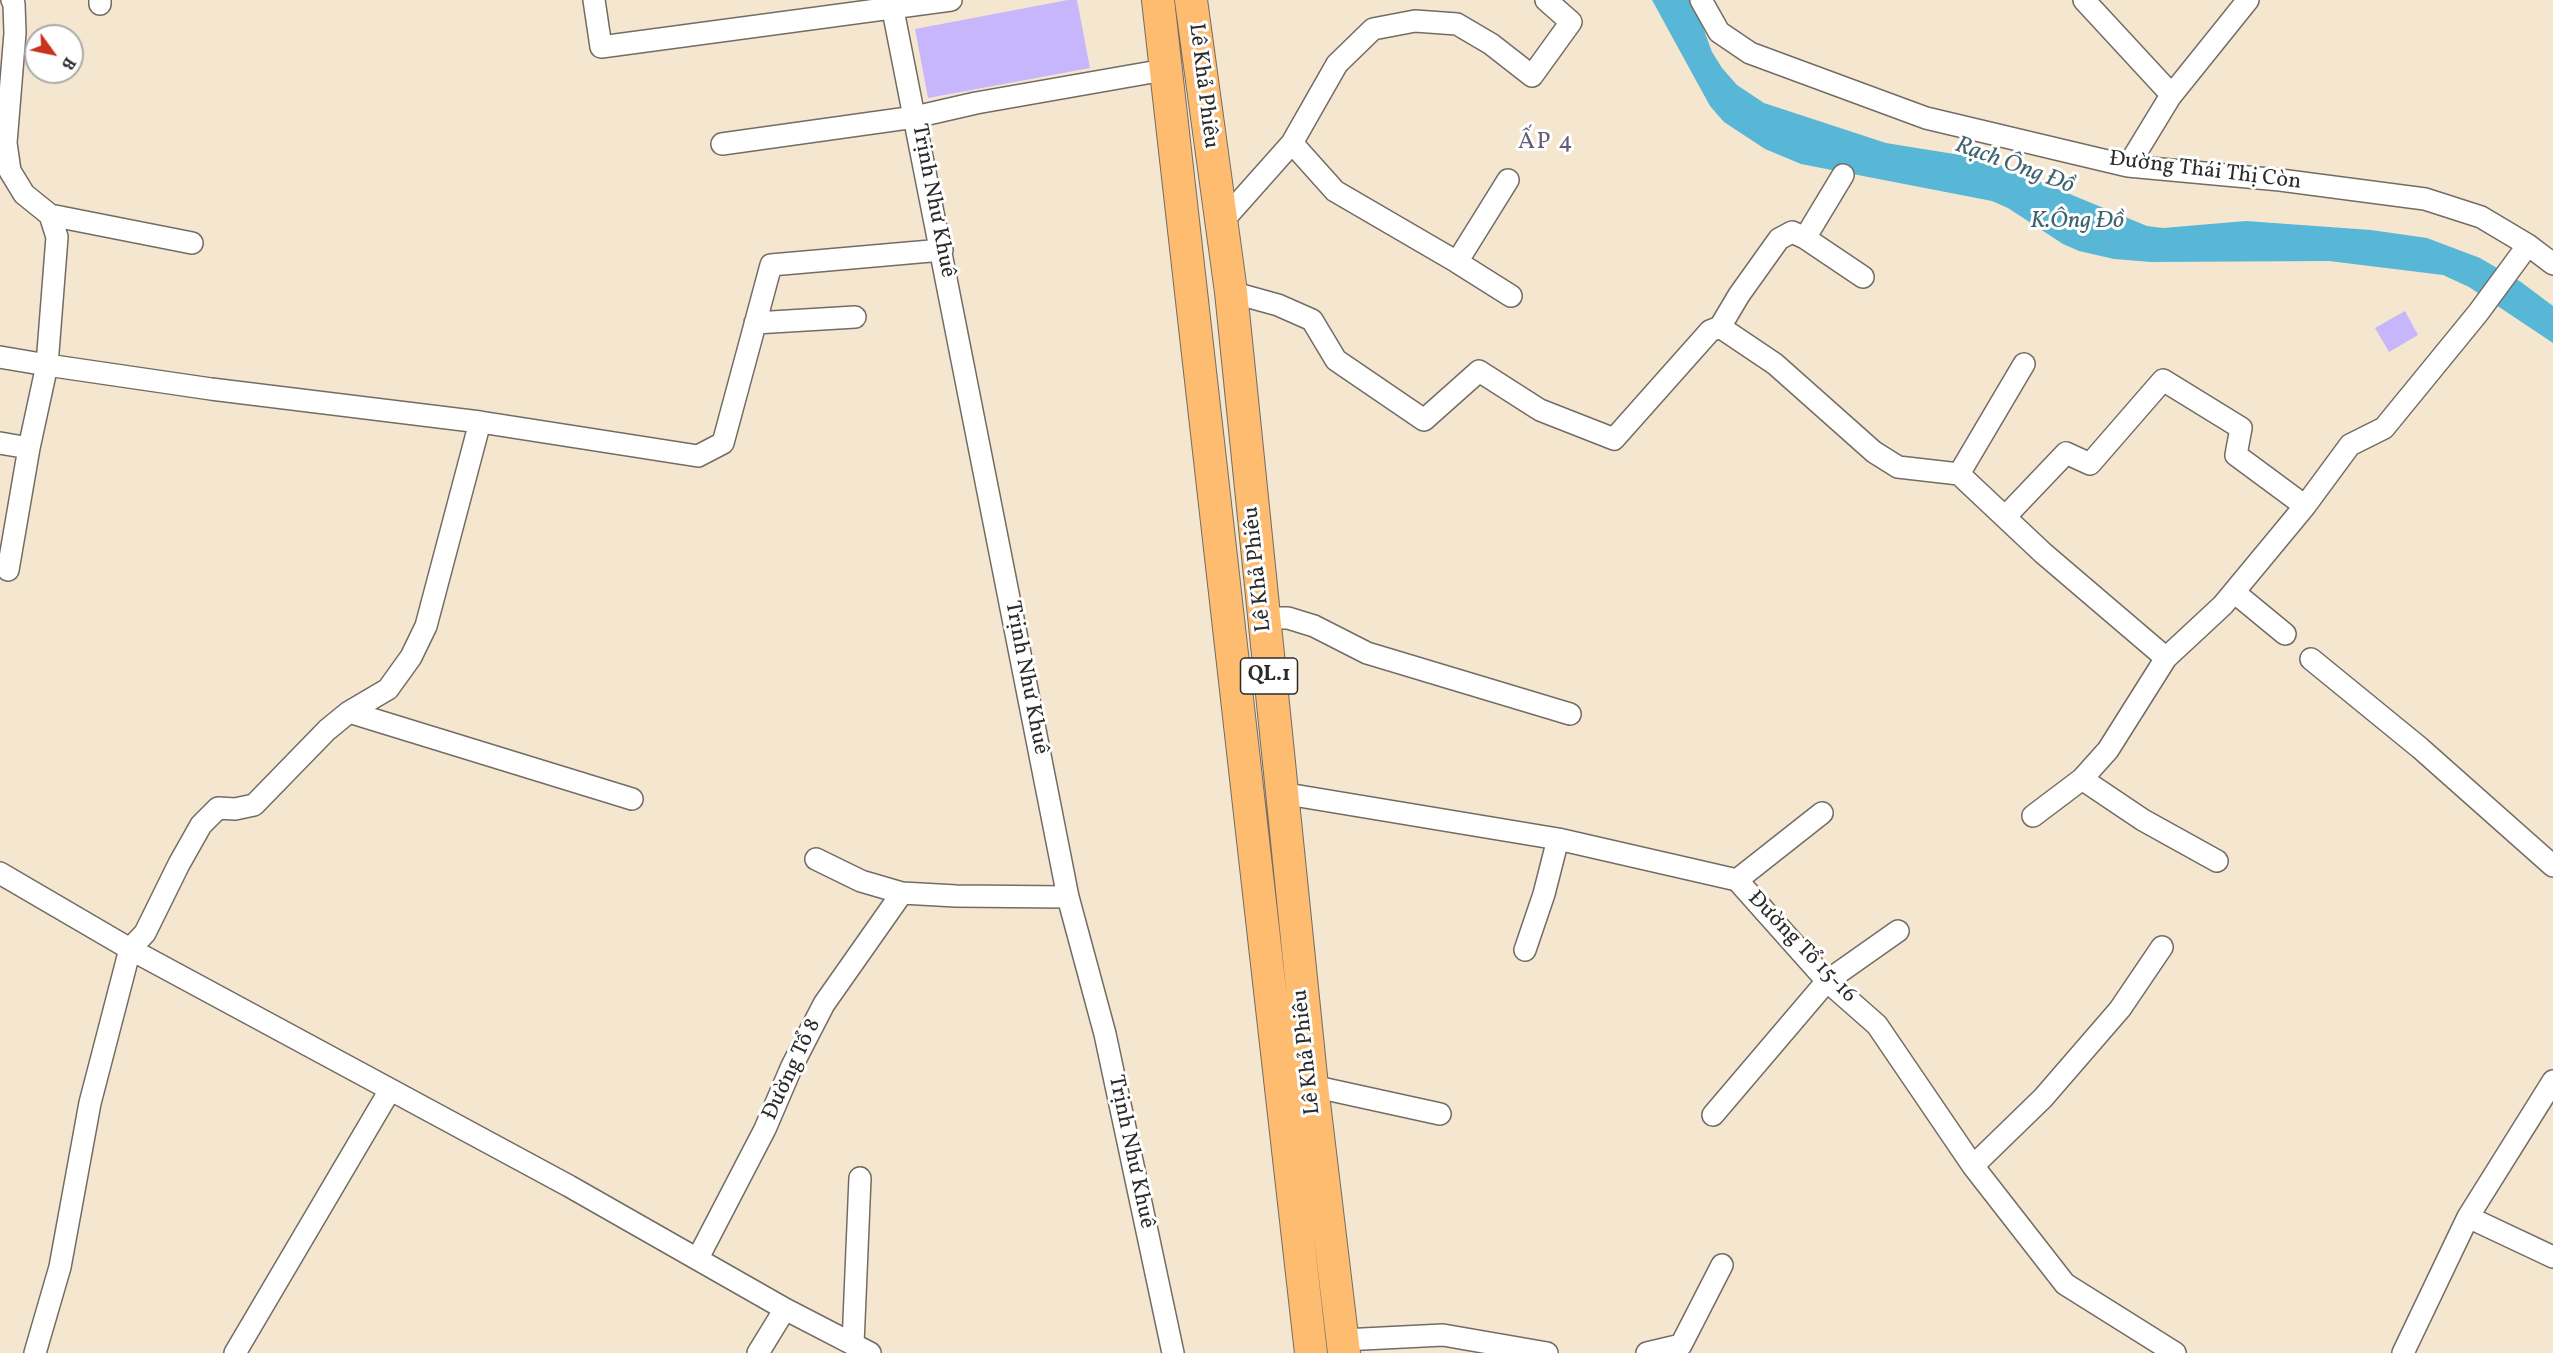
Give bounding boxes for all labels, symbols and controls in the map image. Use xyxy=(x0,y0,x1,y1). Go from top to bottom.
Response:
street label: Lê Khả Phiêu xyxy=(1181,22,1223,150)
north arrow xyxy=(24,24,84,84)
text: B xyxy=(55,52,80,73)
street label: Trịnh Như Khuê xyxy=(904,122,960,280)
district label: ẤP 4 xyxy=(1518,130,1574,158)
water label: Rạch Ông Đồ xyxy=(1950,132,2078,202)
street label: Đường Thái Thị Còn xyxy=(2107,147,2303,197)
water label: K.Ông Đồ xyxy=(2030,209,2124,237)
street label: Lê Khả Phiêu xyxy=(1239,505,1279,633)
street label: Trịnh Như Khuê xyxy=(997,599,1053,757)
road number: QL.1 xyxy=(1240,658,1298,694)
street label: Đường Tổ 15-16 xyxy=(1741,887,1861,1009)
street label: Lê Khả Phiêu xyxy=(1288,988,1328,1116)
street label: Đường Tổ 8 xyxy=(758,1015,828,1125)
street label: Trịnh Như Khuê xyxy=(1101,1073,1159,1231)

